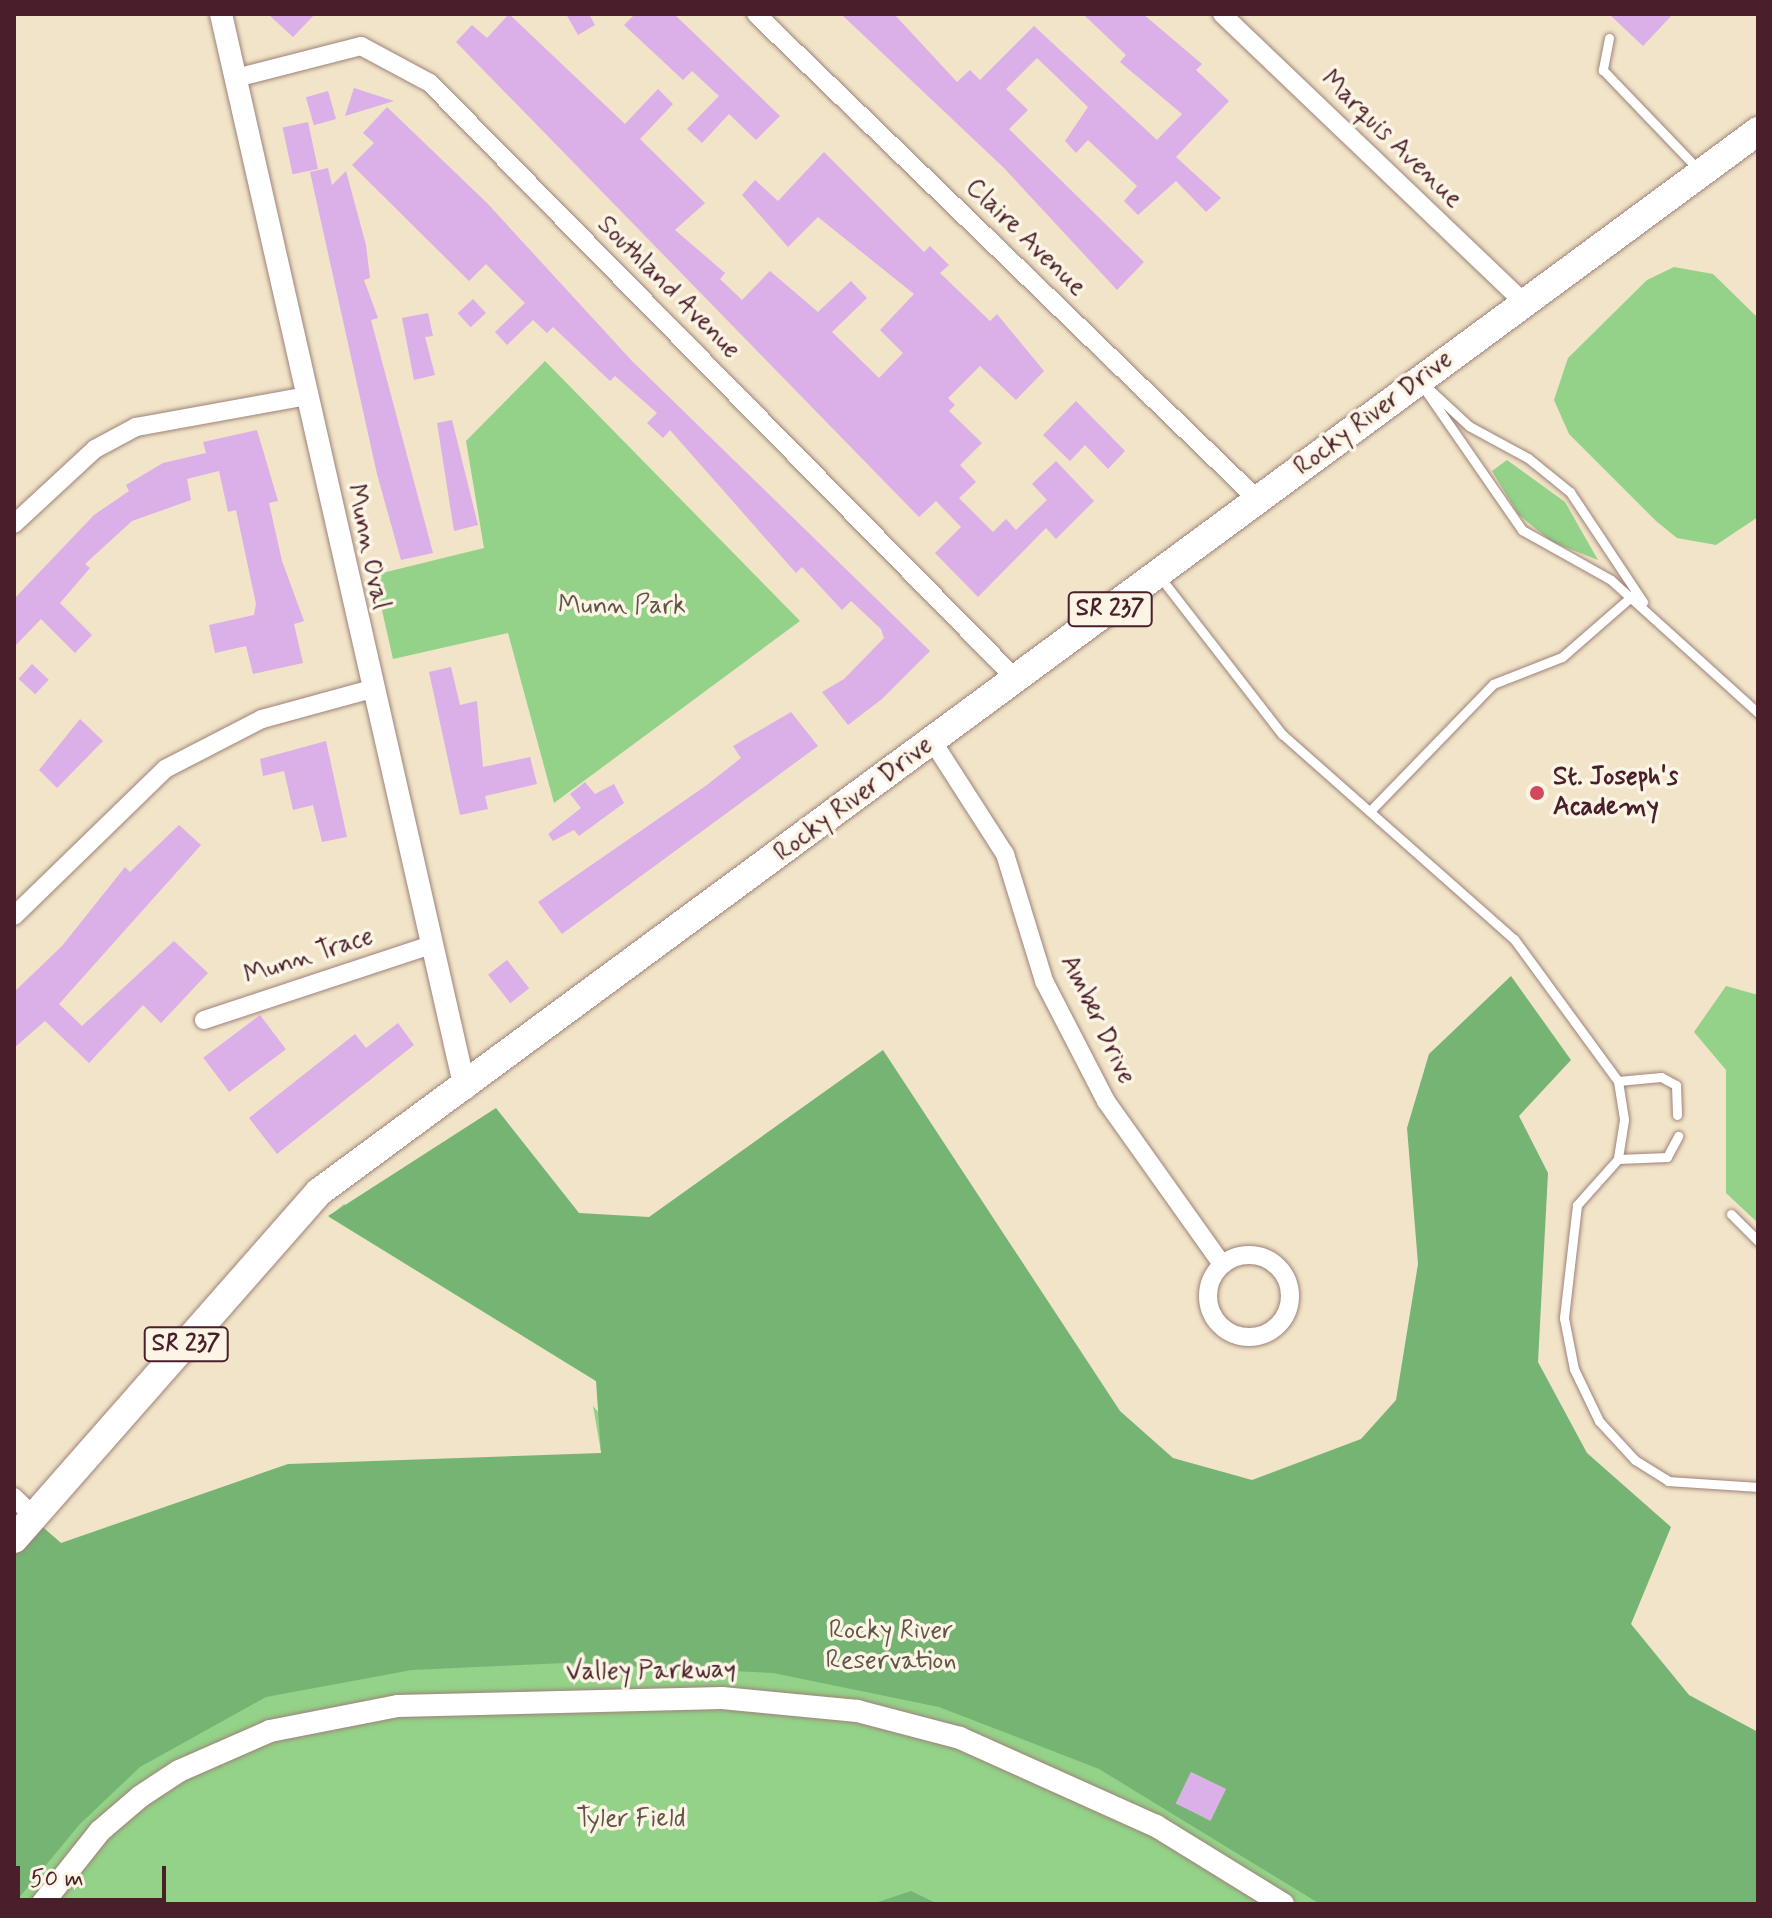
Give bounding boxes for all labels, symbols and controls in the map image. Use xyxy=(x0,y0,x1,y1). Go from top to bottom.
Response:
street label: Marquis Avenue xyxy=(1316,67,1466,213)
street label: Claire Avenue xyxy=(958,173,1092,303)
street label: Southland Avenue xyxy=(589,209,747,367)
street label: Rocky River Drive xyxy=(1288,344,1460,484)
street label: Munn Oval xyxy=(339,483,395,611)
road number: SR 237 xyxy=(1066,589,1154,629)
park label: Munn Park xyxy=(558,591,686,623)
street label: Rocky River Drive xyxy=(768,730,940,870)
place label: St. Joseph's Academy xyxy=(1553,762,1678,824)
marker: St. Joseph's Academy xyxy=(1528,784,1546,802)
street label: Munn Trace xyxy=(240,921,378,993)
street label: Amber Drive xyxy=(1053,951,1141,1089)
road number: SR 237 xyxy=(142,1324,230,1364)
park label: Rocky River Reservation xyxy=(825,1616,957,1678)
street label: Valley Parkway xyxy=(567,1655,735,1689)
park label: Tyler Field xyxy=(576,1804,686,1836)
scale bar xyxy=(20,1850,170,1900)
text: 50 m xyxy=(30,1864,84,1895)

